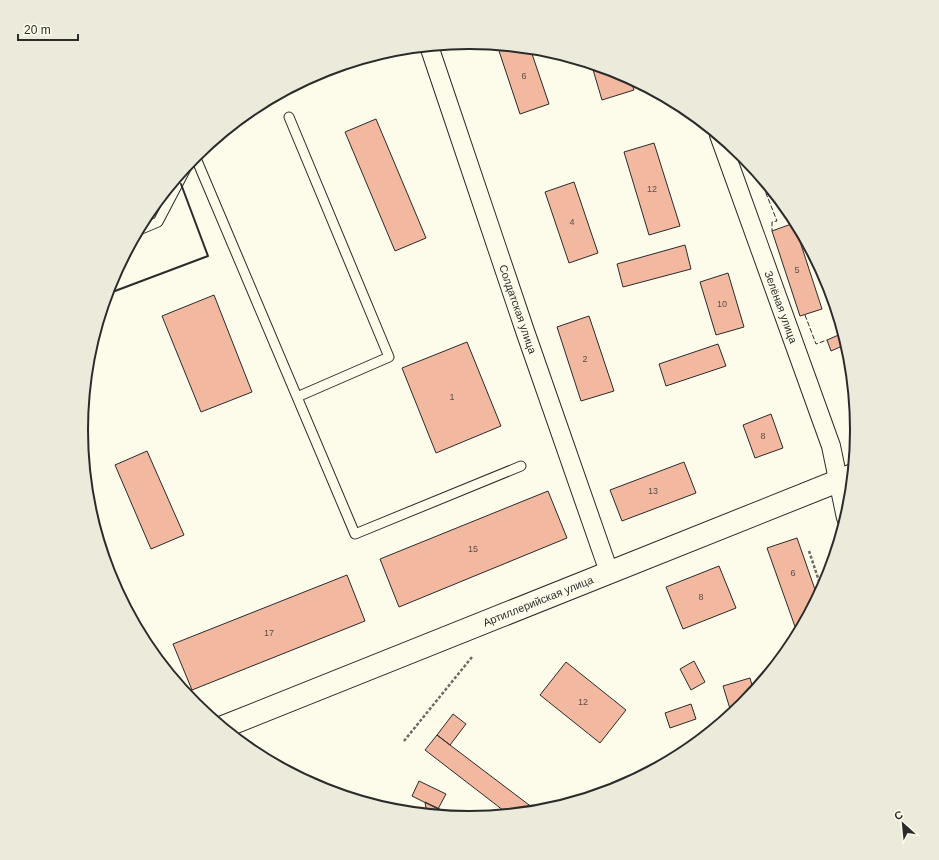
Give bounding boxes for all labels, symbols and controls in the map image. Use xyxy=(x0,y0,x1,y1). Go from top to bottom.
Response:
scale bar xyxy=(18,16,78,42)
text: 20 m xyxy=(24,23,51,37)
house number: 6 xyxy=(521,71,527,81)
house number: 12 xyxy=(647,184,657,194)
house number: 4 xyxy=(569,217,575,227)
street label: Солдатская улица xyxy=(497,263,539,356)
house number: 5 xyxy=(794,265,800,275)
street label: Зелёная улица xyxy=(762,269,800,346)
house number: 10 xyxy=(717,299,727,309)
house number: 2 xyxy=(582,354,588,364)
house number: 1 xyxy=(449,392,455,402)
house number: 8 xyxy=(760,431,766,441)
house number: 13 xyxy=(648,486,658,496)
house number: 15 xyxy=(468,544,478,554)
house number: 6 xyxy=(790,568,796,578)
street label: Артиллерийская улица xyxy=(481,573,596,629)
house number: 8 xyxy=(698,592,704,602)
house number: 17 xyxy=(264,628,274,638)
house number: 12 xyxy=(578,697,588,707)
north arrow xyxy=(883,804,923,844)
text: С xyxy=(892,808,905,822)

